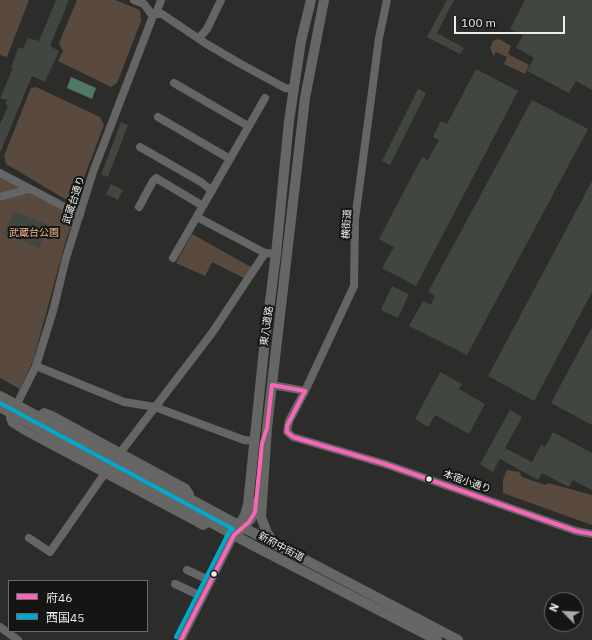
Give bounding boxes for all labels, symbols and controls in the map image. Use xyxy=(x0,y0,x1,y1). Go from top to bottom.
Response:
scale bar xyxy=(456,8,567,34)
text: 100 m xyxy=(461,15,496,30)
street label: 武蔵台通り xyxy=(61,174,87,226)
street label: 横街道 xyxy=(340,209,354,239)
park label: 武蔵台公園 xyxy=(9,227,59,239)
street label: 東八道路 xyxy=(258,305,276,347)
street label: 本宿小通り xyxy=(441,468,493,496)
unlabelled marker xyxy=(424,474,434,484)
street label: 新府中街道 xyxy=(256,530,306,564)
unlabelled marker xyxy=(209,569,219,579)
legend xyxy=(8,580,148,632)
text: 府46 xyxy=(46,590,72,605)
north arrow xyxy=(544,592,584,632)
text: N xyxy=(546,601,562,614)
text: 西国45 xyxy=(46,610,84,625)

